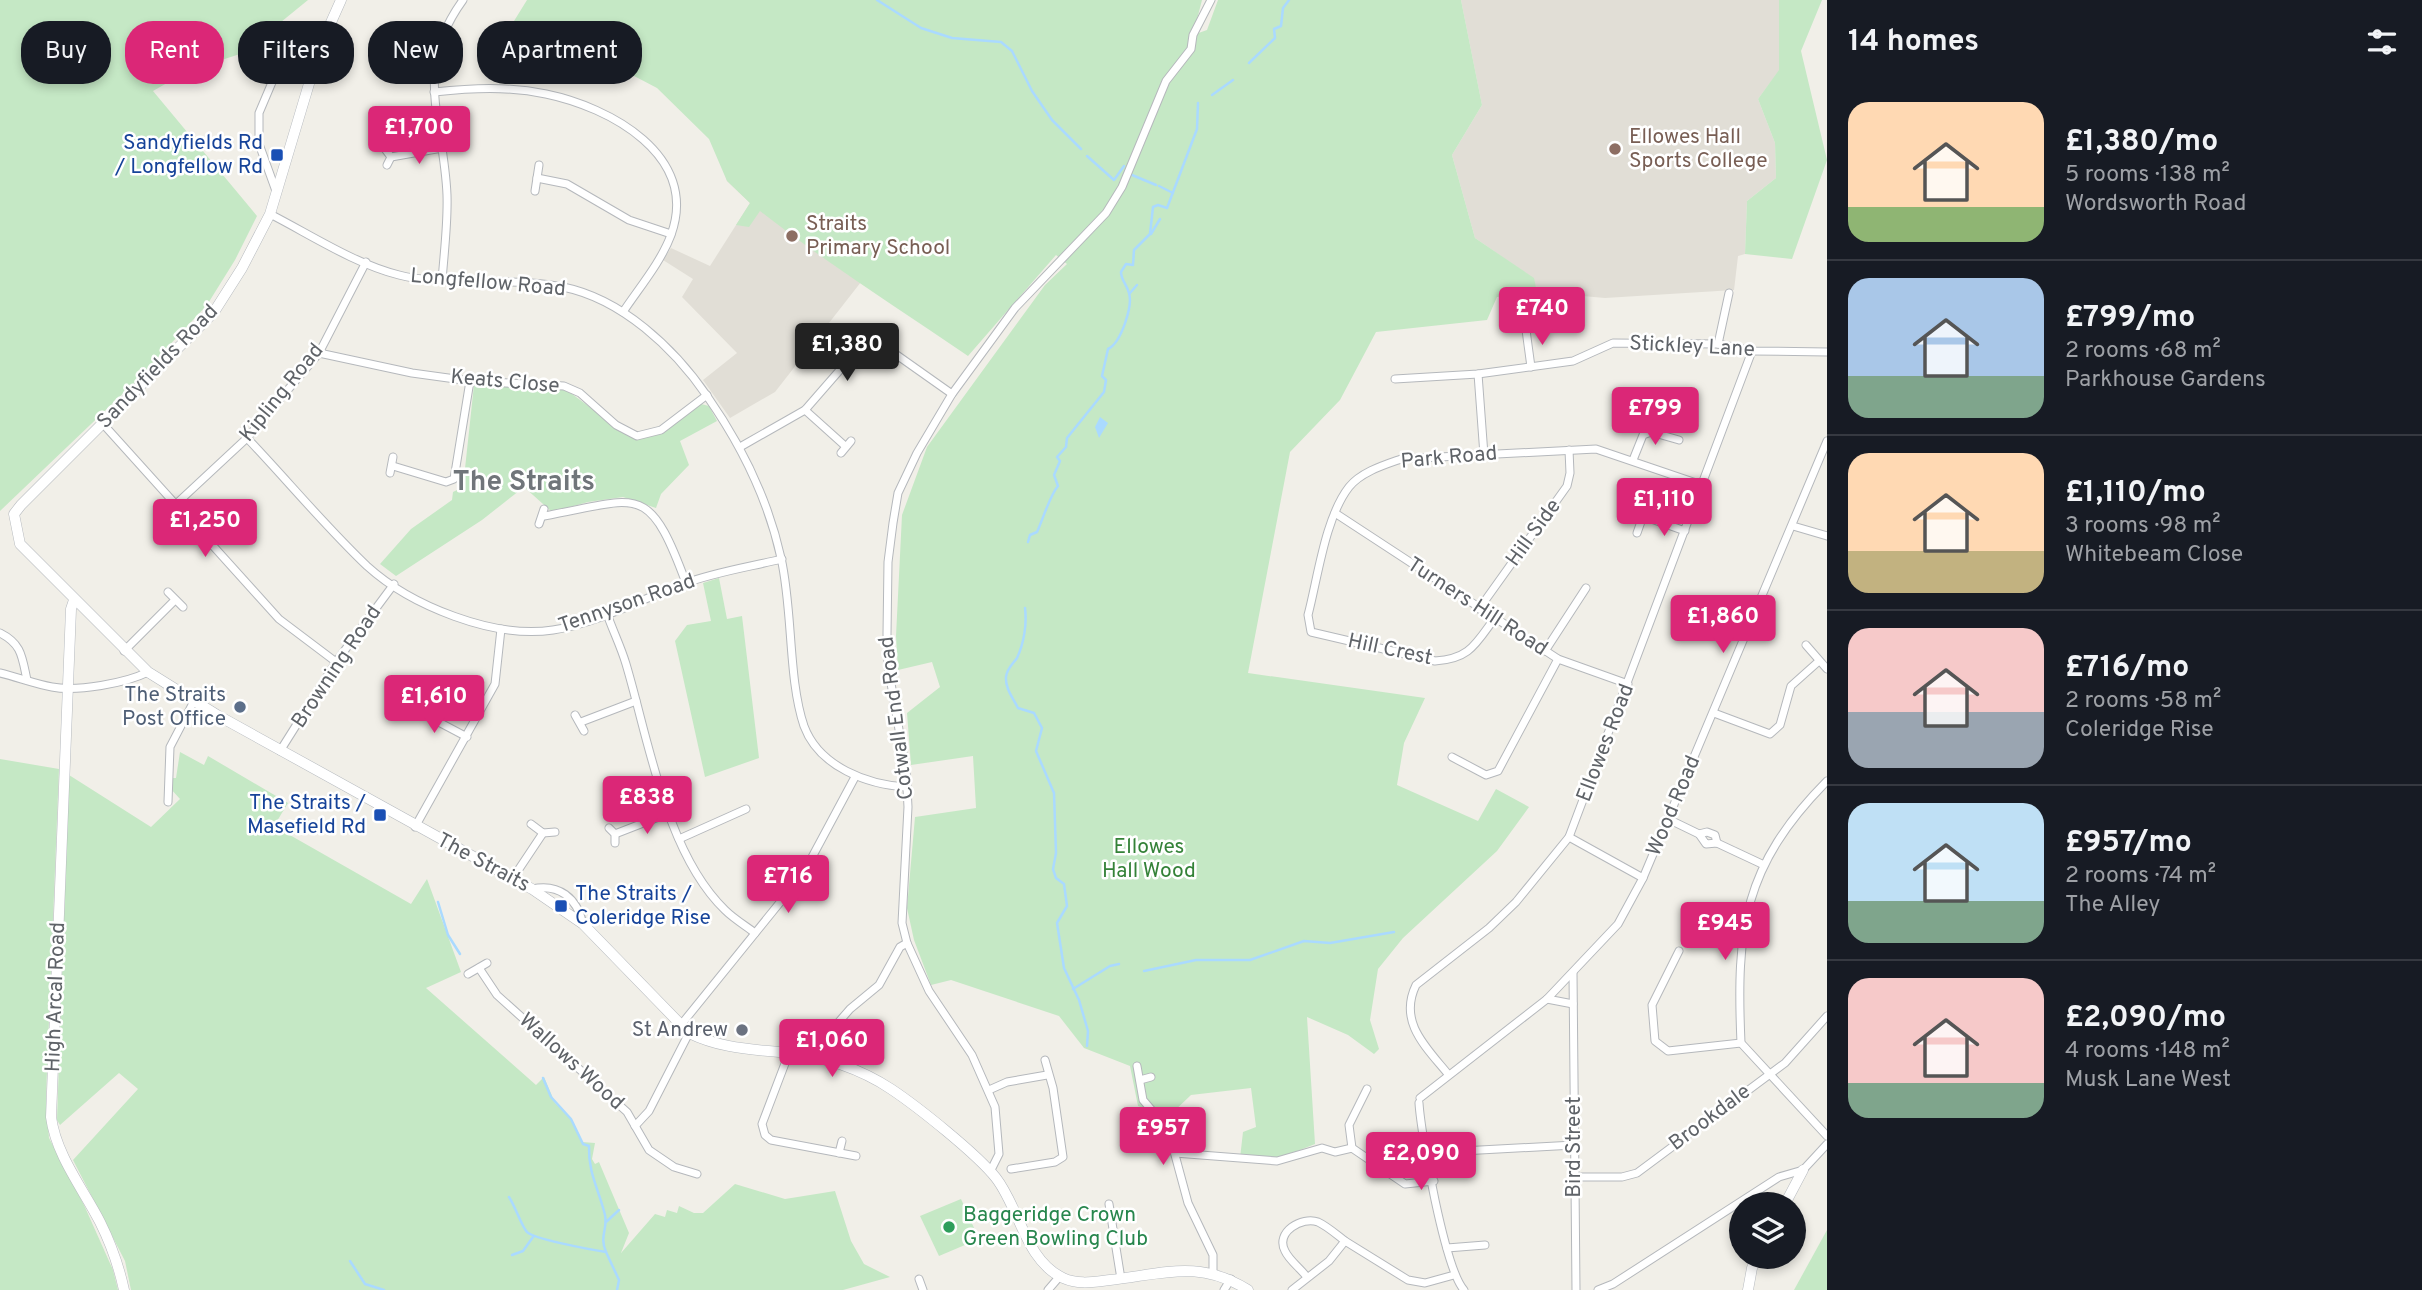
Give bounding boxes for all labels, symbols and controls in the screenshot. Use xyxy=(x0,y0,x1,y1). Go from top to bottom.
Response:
chip: Buy xyxy=(21,21,111,84)
chip: Rent xyxy=(125,21,224,84)
chip: Filters xyxy=(238,21,354,84)
chip: New xyxy=(368,21,463,84)
chip: Apartment xyxy=(477,21,642,84)
icon: filters xyxy=(2363,23,2401,61)
text: 14 homes xyxy=(1848,24,1979,61)
pin: £1,700 xyxy=(362,106,476,166)
text: £1,700 xyxy=(384,114,454,143)
place label: Ellowes Hall Sports College xyxy=(1629,124,1768,175)
text: £1,380/mo xyxy=(2065,124,2218,161)
place label: Sandyfields Rd / Longfellow Rd xyxy=(114,130,263,181)
icon: home xyxy=(1904,130,1988,214)
marker: Ellowes Hall Sports College xyxy=(1607,141,1623,157)
marker: Sandyfields Rd / Longfellow Rd xyxy=(269,147,285,163)
text: 5 rooms · 138 m² xyxy=(2065,161,2230,190)
text: Wordsworth Road xyxy=(2065,190,2247,219)
place label: Straits Primary School xyxy=(806,211,950,262)
marker: Straits Primary School xyxy=(784,228,800,244)
street label: Longfellow Road xyxy=(409,263,567,303)
pin: £740 xyxy=(1501,288,1583,347)
text: £740 xyxy=(1515,295,1569,324)
street label: Sandyfields Road xyxy=(92,299,224,435)
text: £799/mo xyxy=(2065,300,2195,337)
icon: home xyxy=(1904,306,1988,390)
pin: £1,380 xyxy=(790,324,904,383)
street label: Stickley Lane xyxy=(1628,330,1756,364)
text: £1,380 xyxy=(811,331,883,360)
text: 2 rooms · 68 m² xyxy=(2065,337,2221,366)
street label: Kipling Road xyxy=(234,338,330,448)
street label: Keats Close xyxy=(449,364,561,400)
text: Parkhouse Gardens xyxy=(2065,366,2266,395)
pin: £799 xyxy=(1614,388,1696,447)
text: £799 xyxy=(1628,395,1682,424)
street label: Park Road xyxy=(1400,440,1498,476)
district label: The Straits xyxy=(453,465,595,501)
text: £1,110/mo xyxy=(2065,475,2206,512)
pin: £1,110 xyxy=(1607,478,1721,538)
icon: home xyxy=(1904,481,1988,565)
text: £1,110 xyxy=(1633,486,1695,515)
street label: Hill Side xyxy=(1500,494,1568,572)
pin: £1,250 xyxy=(148,500,262,559)
text: £1,250 xyxy=(169,507,241,536)
text: 3 rooms · 98 m² xyxy=(2065,512,2221,541)
text: Whitebeam Close xyxy=(2065,541,2243,570)
street label: Turners Hill Road xyxy=(1402,551,1552,663)
street label: Tennyson Road xyxy=(555,568,699,640)
pin: £1,860 xyxy=(1666,596,1780,655)
street label: Browning Road xyxy=(286,600,388,734)
text: £1,860 xyxy=(1687,603,1759,632)
street label: Hill Crest xyxy=(1345,628,1435,672)
street label: Cotwall End Road xyxy=(874,635,920,801)
text: £716/mo xyxy=(2065,650,2189,687)
icon: home xyxy=(1904,656,1988,740)
pin: £1,610 xyxy=(377,676,491,735)
street label: Ellowes Road xyxy=(1571,680,1641,806)
place label: The Straits Post Office xyxy=(122,682,226,733)
text: £1,610 xyxy=(400,683,468,712)
text: 2 rooms · 58 m² xyxy=(2065,687,2221,716)
marker: The Straits Post Office xyxy=(232,699,248,715)
text: Coleridge Rise xyxy=(2065,716,2214,745)
street label: Wood Road xyxy=(1641,752,1707,860)
pin: £838 xyxy=(606,776,688,836)
text: £838 xyxy=(619,784,675,813)
place label: The Straits / Masefield Rd xyxy=(247,790,366,841)
marker: The Straits / Masefield Rd xyxy=(372,807,388,823)
text: £957/mo xyxy=(2065,825,2192,862)
street label: The Straits xyxy=(432,827,534,899)
icon: home xyxy=(1904,831,1988,915)
park label: Ellowes Hall Wood xyxy=(1102,834,1196,885)
pin: £716 xyxy=(747,856,829,915)
text: 2 rooms · 74 m² xyxy=(2065,862,2216,891)
text: £716 xyxy=(763,863,813,892)
place label: The Straits / Coleridge Rise xyxy=(575,881,711,932)
text: The Alley xyxy=(2065,891,2160,920)
marker: The Straits / Coleridge Rise xyxy=(553,898,569,914)
pin: £945 xyxy=(1684,902,1766,962)
text: £945 xyxy=(1697,910,1753,939)
street label: High Arcal Road xyxy=(40,922,72,1072)
text: £2,090/mo xyxy=(2065,1000,2226,1037)
icon: home xyxy=(1904,1006,1988,1090)
street label: Wallows Wood xyxy=(513,1007,629,1117)
place label: St Andrew xyxy=(632,1017,728,1044)
pin: £1,060 xyxy=(775,1020,889,1079)
marker: St Andrew xyxy=(734,1022,750,1038)
text: £1,060 xyxy=(795,1027,869,1056)
text: 4 rooms · 148 m² xyxy=(2065,1037,2230,1066)
text: Musk Lane West xyxy=(2065,1066,2231,1095)
street label: Brookdale xyxy=(1664,1079,1756,1157)
street label: Bird Street xyxy=(1561,1096,1588,1198)
pin: £957 xyxy=(1122,1108,1204,1167)
text: £957 xyxy=(1136,1115,1190,1144)
pin: £2,090 xyxy=(1364,1132,1478,1192)
text: £2,090 xyxy=(1382,1140,1460,1169)
map controls xyxy=(1729,1192,1806,1269)
button: layers xyxy=(1729,1192,1806,1269)
place label: Baggeridge Crown Green Bowling Club xyxy=(963,1202,1148,1253)
marker: Baggeridge Crown Green Bowling Club xyxy=(941,1219,957,1235)

